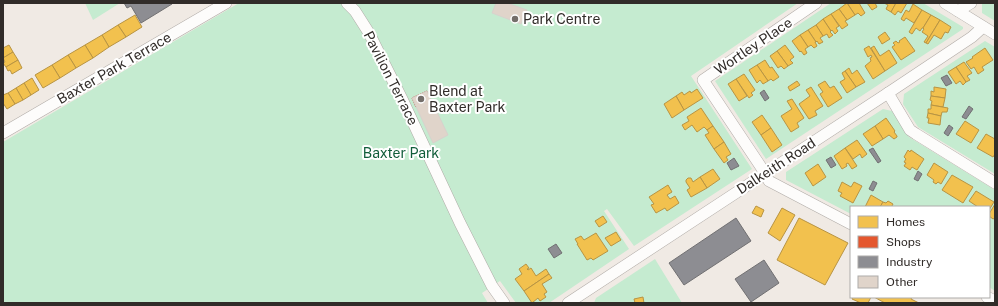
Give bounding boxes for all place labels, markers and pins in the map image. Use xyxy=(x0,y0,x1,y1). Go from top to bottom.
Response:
place label: Park Centre xyxy=(523,11,600,27)
marker: Park Centre xyxy=(510,14,520,24)
place label: Blend at Baxter Park xyxy=(429,83,506,115)
marker: Blend at Baxter Park xyxy=(416,94,426,104)

